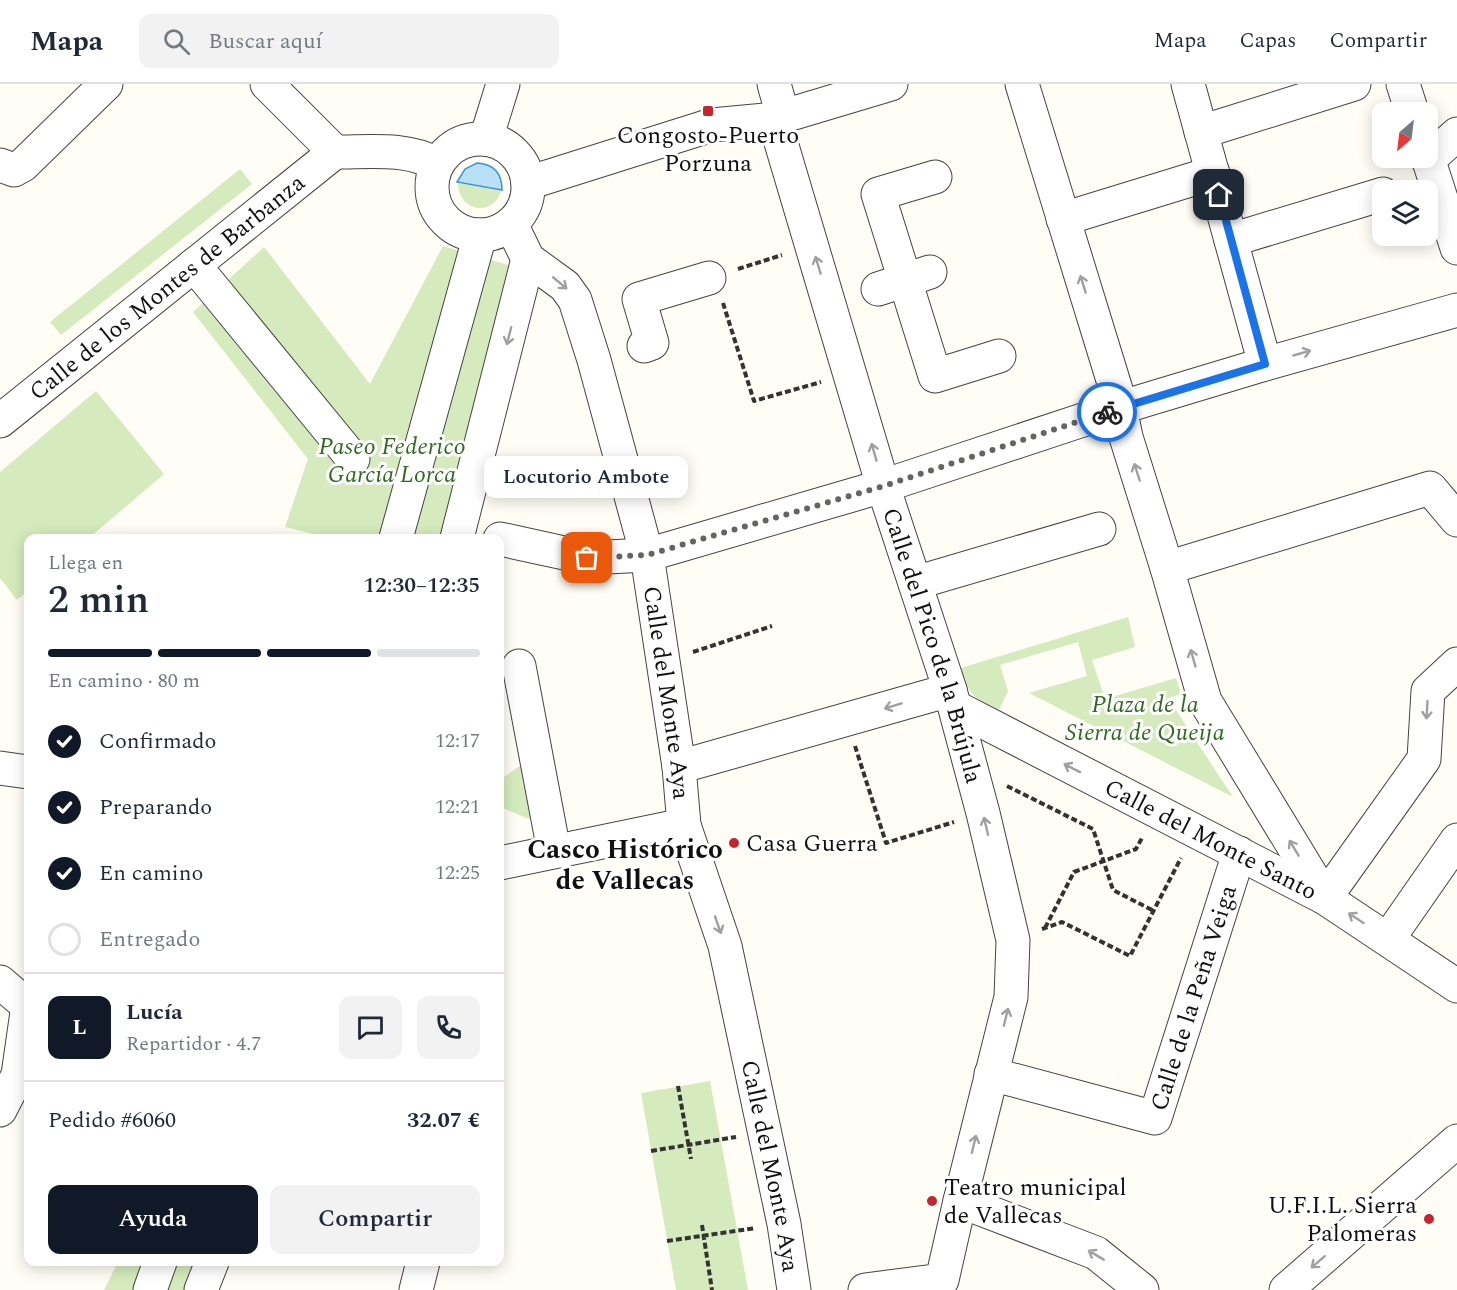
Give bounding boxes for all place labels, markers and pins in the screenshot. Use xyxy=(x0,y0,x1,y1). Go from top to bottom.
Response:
marker: Congosto-Puerto Porzuna xyxy=(701,104,715,118)
place label: Congosto-Puerto Porzuna xyxy=(617,118,799,182)
pin xyxy=(1193,169,1244,220)
callout: Locutorio Ambote xyxy=(485,456,689,498)
pin xyxy=(561,532,612,583)
place label: Casa Guerra xyxy=(746,826,878,862)
marker: Casa Guerra xyxy=(727,836,741,850)
place label: Teatro municipal de Vallecas xyxy=(944,1170,1127,1234)
place label: U.F.I.L. Sierra Palomeras xyxy=(1268,1188,1417,1252)
marker: Teatro municipal de Vallecas xyxy=(925,1194,939,1208)
marker: U.F.I.L. Sierra Palomeras xyxy=(1422,1212,1436,1226)

